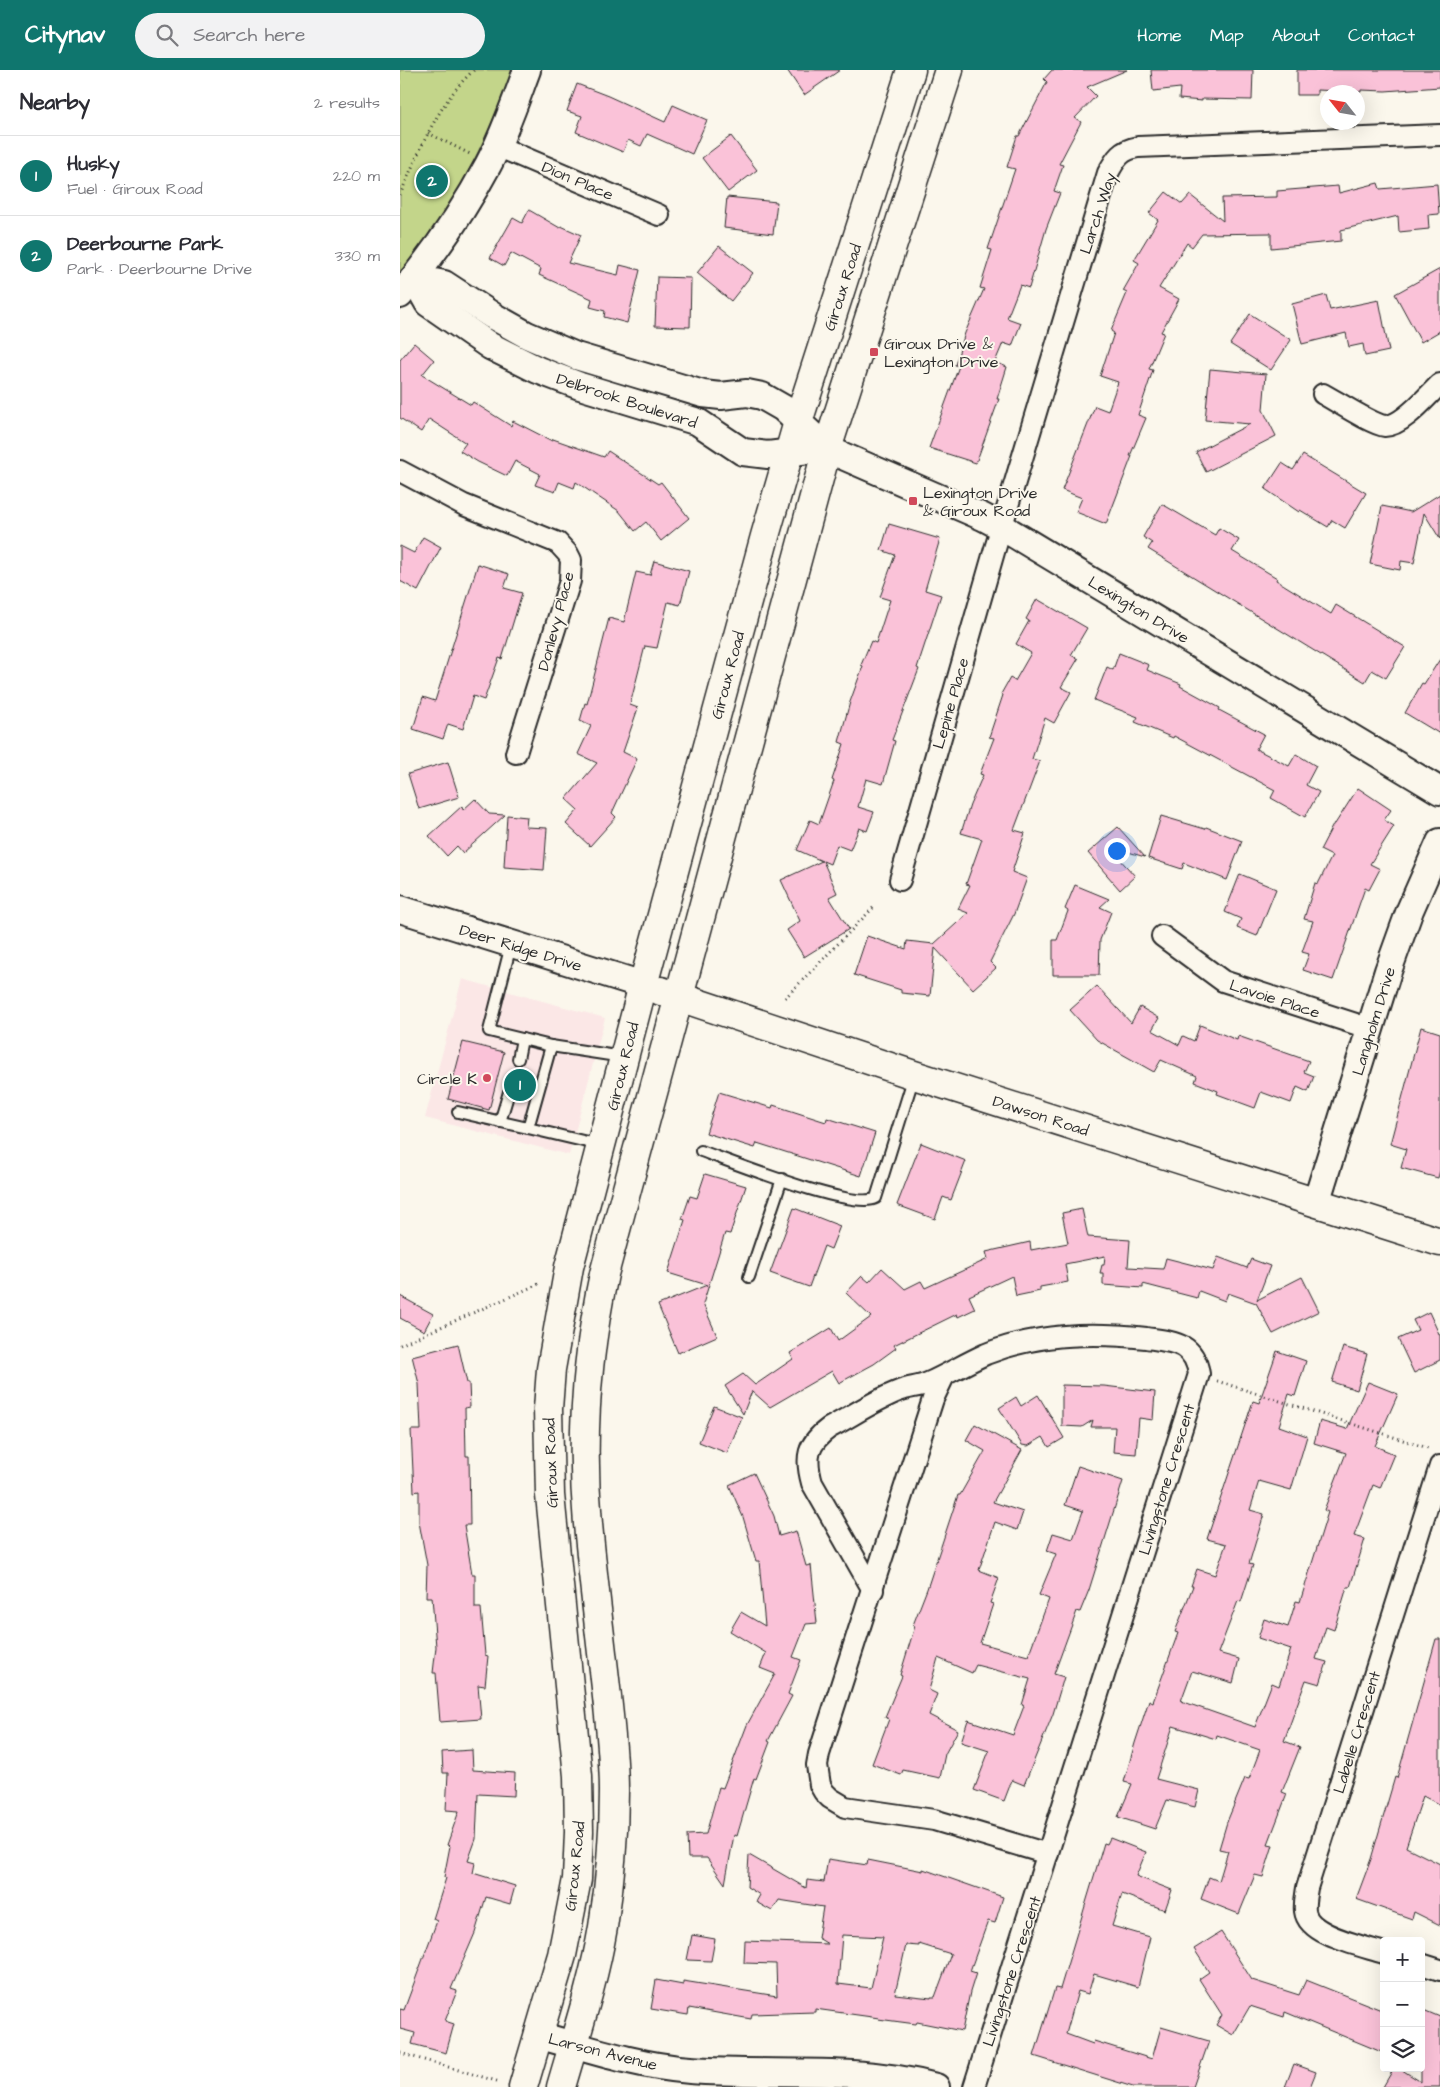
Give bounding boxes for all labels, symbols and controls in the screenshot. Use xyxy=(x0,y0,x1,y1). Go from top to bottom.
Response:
search box xyxy=(135,13,485,58)
text: Citynav xyxy=(25,18,105,52)
icon: search xyxy=(153,21,181,49)
text: Search here xyxy=(193,22,305,49)
text: Home xyxy=(1137,23,1182,48)
text: Map xyxy=(1210,23,1244,48)
text: About xyxy=(1272,23,1320,48)
text: Contact xyxy=(1348,23,1415,48)
north arrow xyxy=(1320,85,1365,130)
text: Nearby xyxy=(20,88,90,117)
text: 2 results xyxy=(314,92,380,114)
text: Husky xyxy=(67,151,120,178)
street label: Dion Place xyxy=(538,156,617,206)
pin: 2 xyxy=(416,162,448,200)
text: 1 xyxy=(35,165,37,187)
text: 220 m xyxy=(333,165,380,187)
street label: Larch Way xyxy=(1074,170,1122,257)
text: Fuel · Giroux Road xyxy=(67,178,203,200)
text: Deerbourne Park xyxy=(67,231,223,258)
street label: Giroux Road xyxy=(819,241,867,334)
text: 2 xyxy=(31,245,41,267)
text: 330 m xyxy=(335,245,380,267)
text: Park · Deerbourne Drive xyxy=(67,258,252,280)
place label: Giroux Drive & Lexington Drive xyxy=(884,333,999,374)
marker: Giroux Drive & Lexington Drive xyxy=(868,346,880,358)
street label: Delbrook Boulevard xyxy=(554,368,700,434)
place label: Lexington Drive & Giroux Road xyxy=(923,482,1038,522)
marker: Lexington Drive & Giroux Road xyxy=(907,495,919,507)
street label: Donlevy Place xyxy=(532,569,581,673)
street label: Lexington Drive xyxy=(1083,571,1193,650)
street label: Giroux Road xyxy=(706,629,750,722)
street label: Lepine Place xyxy=(927,655,975,751)
your location xyxy=(1104,838,1130,864)
street label: Deer Ridge Drive xyxy=(457,919,585,978)
street label: Langholm Drive xyxy=(1347,964,1402,1079)
street label: Lavoie Place xyxy=(1227,974,1323,1024)
street label: Giroux Road xyxy=(601,1020,645,1113)
pin: 1 xyxy=(504,1066,536,1104)
place label: Circle K xyxy=(417,1068,477,1090)
marker: Circle K xyxy=(481,1072,493,1084)
street label: Dawson Road xyxy=(990,1090,1091,1142)
street label: Livingstone Crescent xyxy=(1133,1400,1202,1558)
street label: Giroux Road xyxy=(538,1418,564,1508)
street label: Labelle Crescent xyxy=(1328,1668,1386,1796)
street label: Giroux Road xyxy=(559,1820,591,1912)
street label: Livingstone Crescent xyxy=(977,1893,1048,2050)
map controls xyxy=(1380,1937,1425,2072)
button: + xyxy=(1380,1937,1425,1982)
button: − xyxy=(1380,1982,1425,2027)
button: layers xyxy=(1380,2027,1425,2072)
street label: Larson Avenue xyxy=(546,2028,660,2076)

